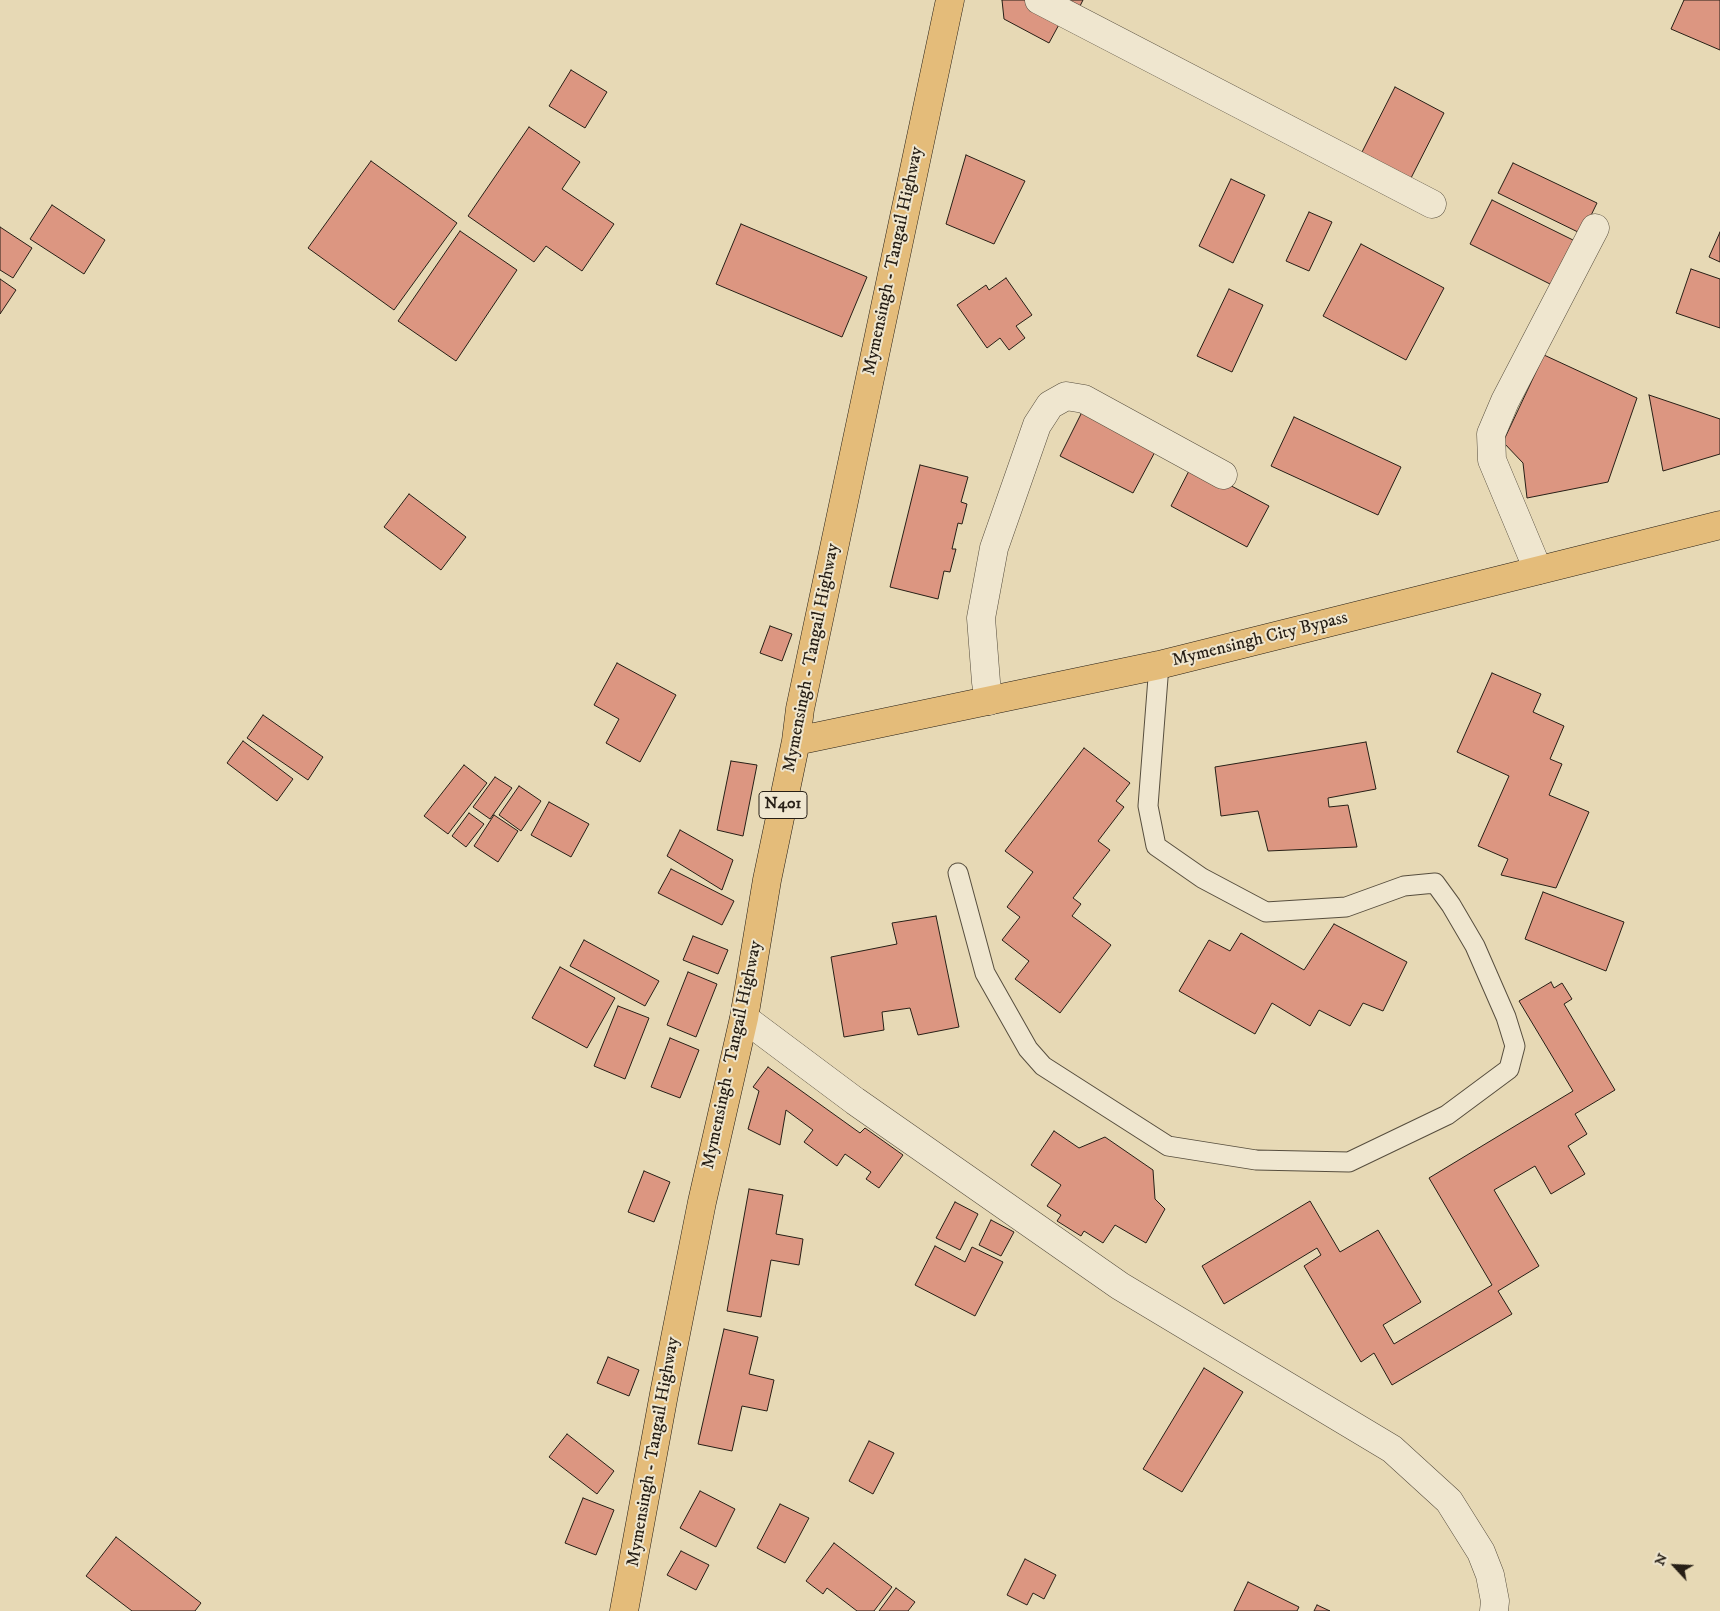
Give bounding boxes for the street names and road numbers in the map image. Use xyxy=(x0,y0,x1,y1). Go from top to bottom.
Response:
street label: Mymensingh - Tangail Highway xyxy=(859,145,929,377)
street label: Mymensingh - Tangail Highway xyxy=(779,542,845,774)
street label: Mymensingh City Bypass xyxy=(1170,608,1350,672)
road number: N401 xyxy=(759,792,807,818)
street label: Mymensingh - Tangail Highway xyxy=(698,939,768,1171)
street label: Mymensingh - Tangail Highway xyxy=(623,1335,685,1569)

